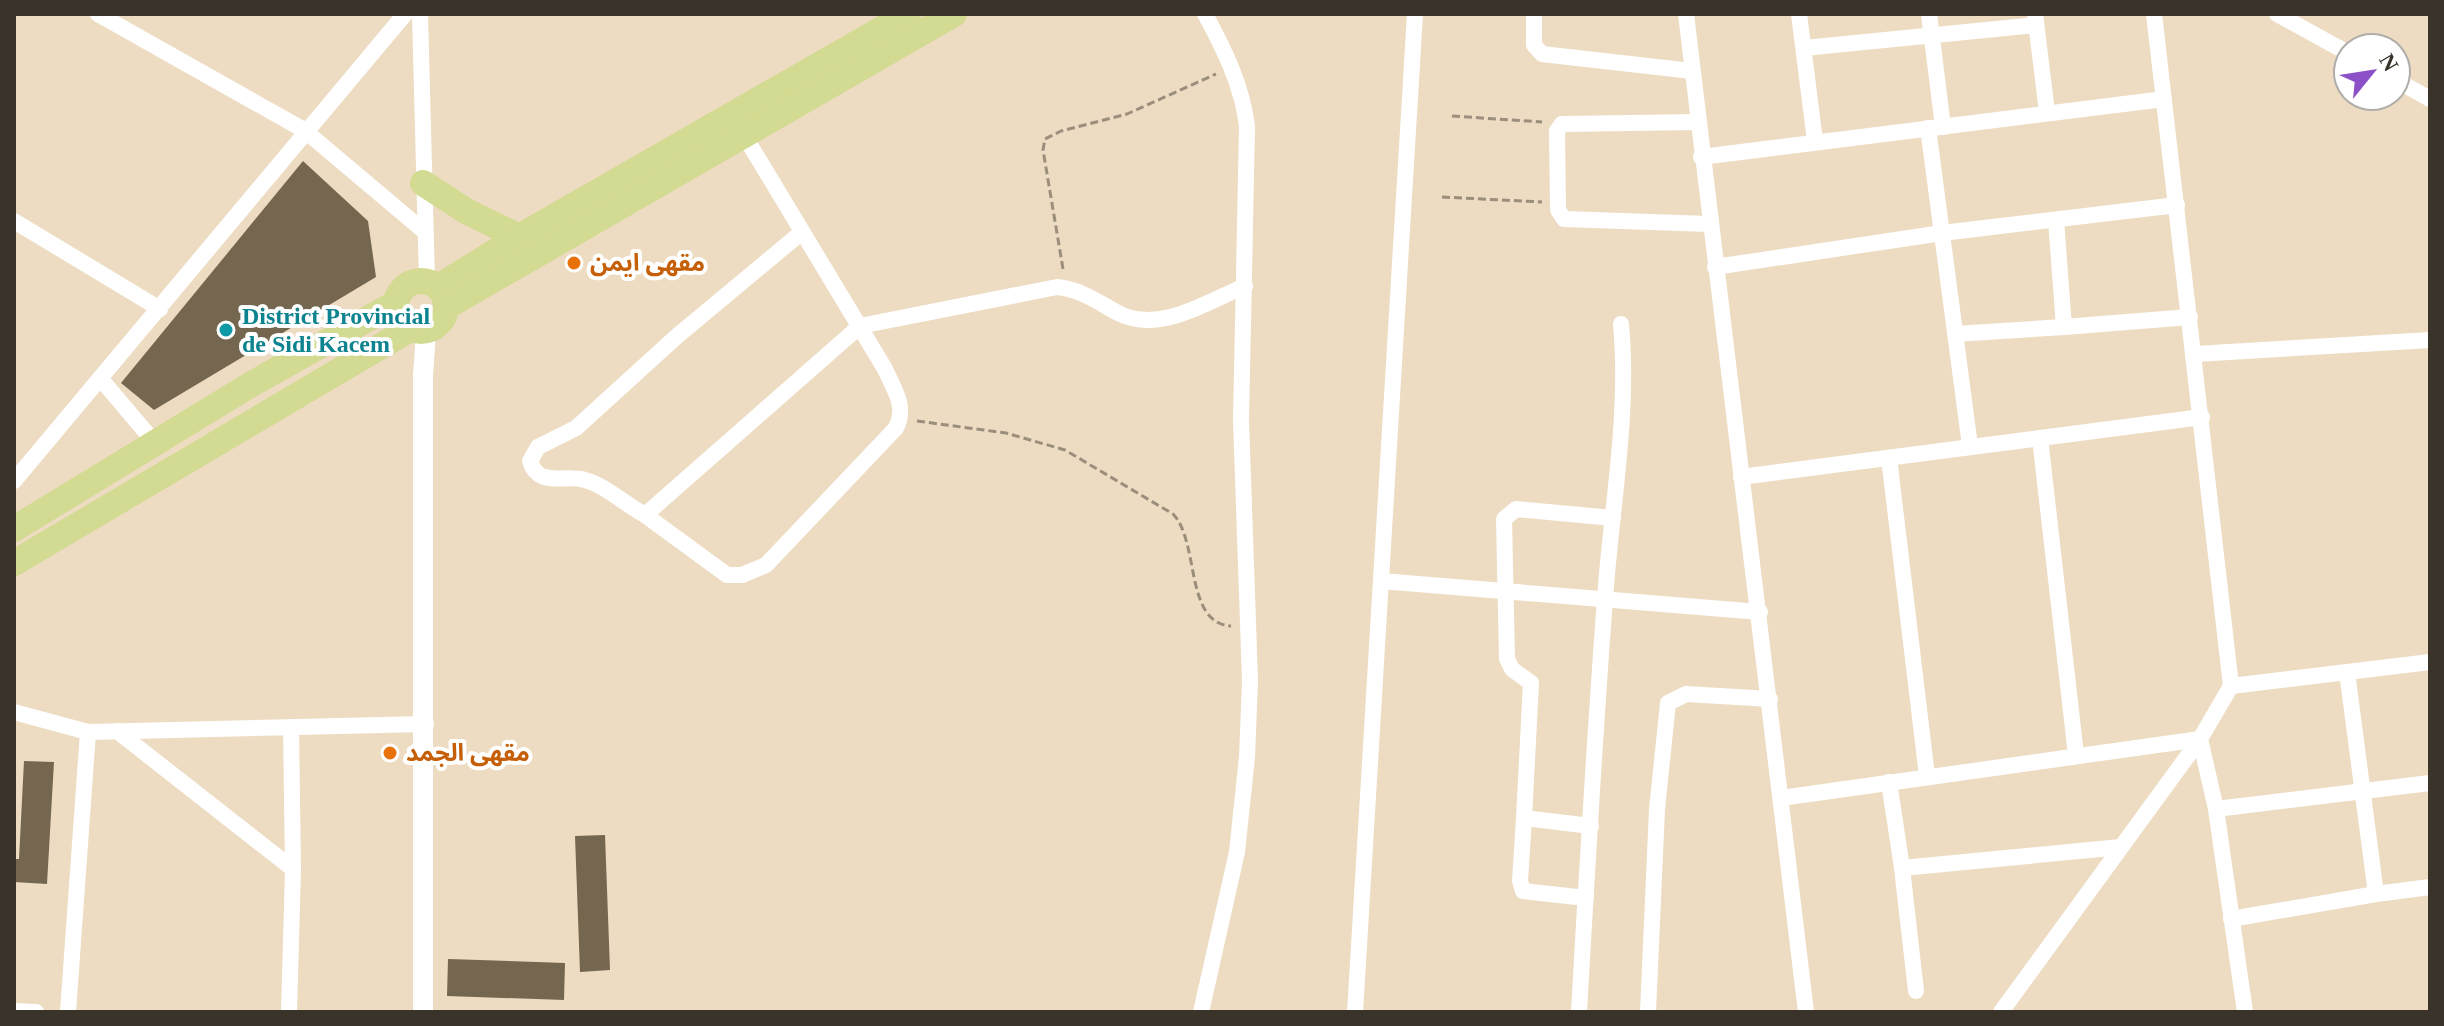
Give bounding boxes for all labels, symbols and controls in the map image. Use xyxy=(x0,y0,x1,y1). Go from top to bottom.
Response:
north arrow xyxy=(2332,32,2412,112)
text: N xyxy=(2374,49,2404,75)
place label: مقهى ايمن xyxy=(590,250,705,277)
marker: مقهى ايمن xyxy=(565,254,583,272)
place label: District Provincial de Sidi Kacem xyxy=(242,303,431,357)
marker: District Provincial de Sidi Kacem xyxy=(217,321,235,339)
place label: مقهى الجمد xyxy=(406,740,530,767)
marker: مقهى الجمد xyxy=(381,744,399,762)

